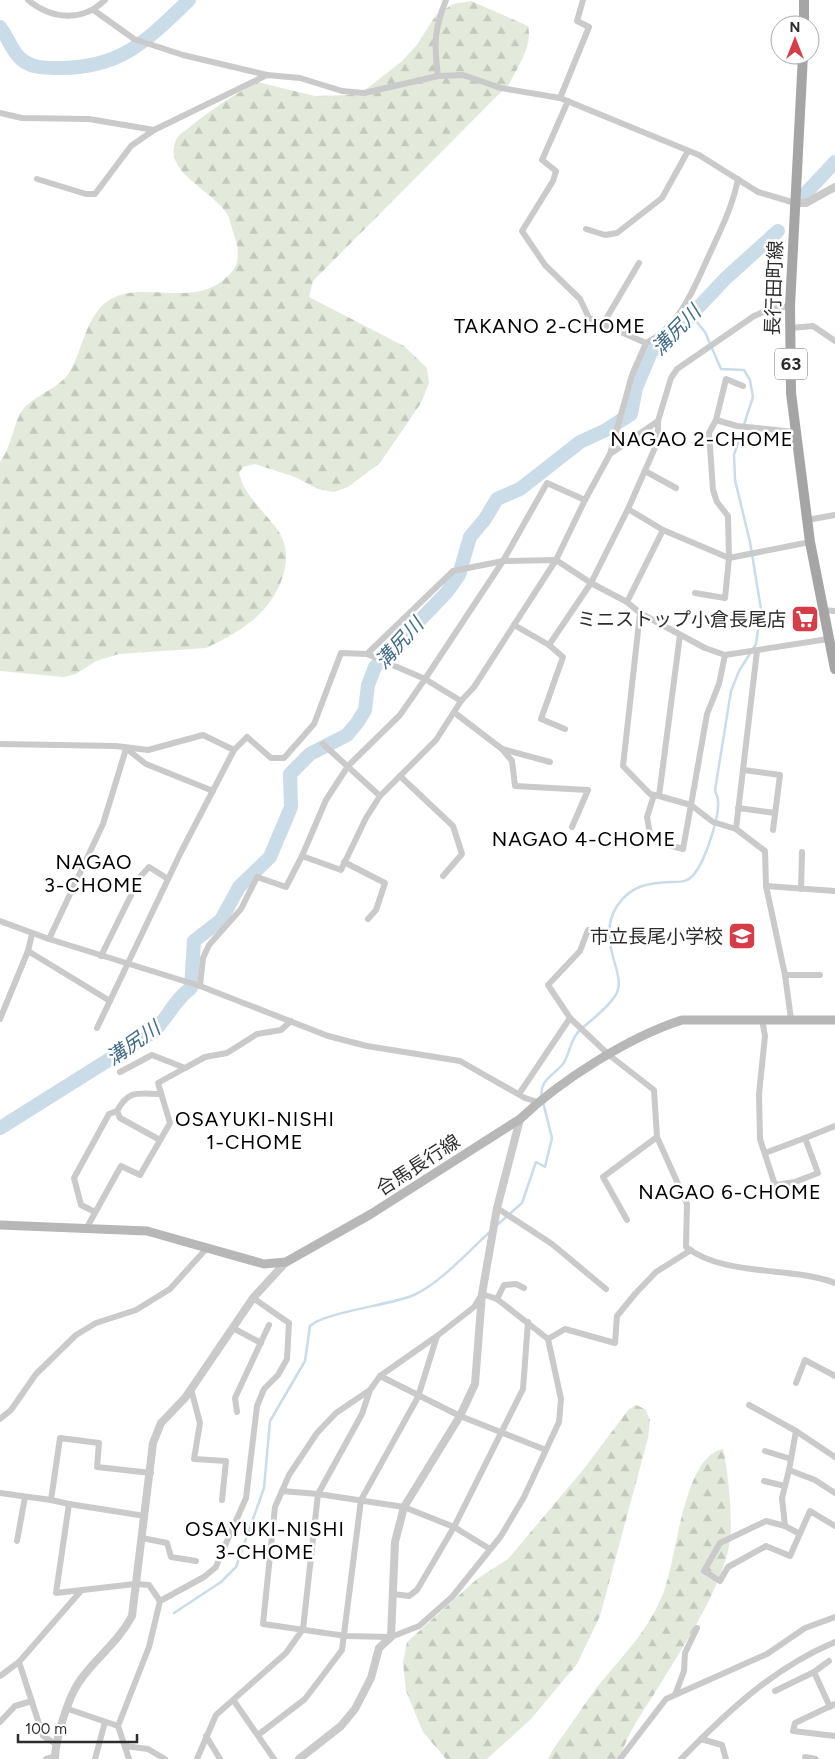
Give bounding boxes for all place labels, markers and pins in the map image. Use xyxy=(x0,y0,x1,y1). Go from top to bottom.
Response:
supermarket icon: ミニストップ小倉長尾店 xyxy=(790,604,820,634)
place label: ミニストップ小倉長尾店 xyxy=(577,608,786,631)
school or university icon: 市立長尾小学校 xyxy=(727,921,757,951)
place label: 市立長尾小学校 xyxy=(590,925,723,948)

